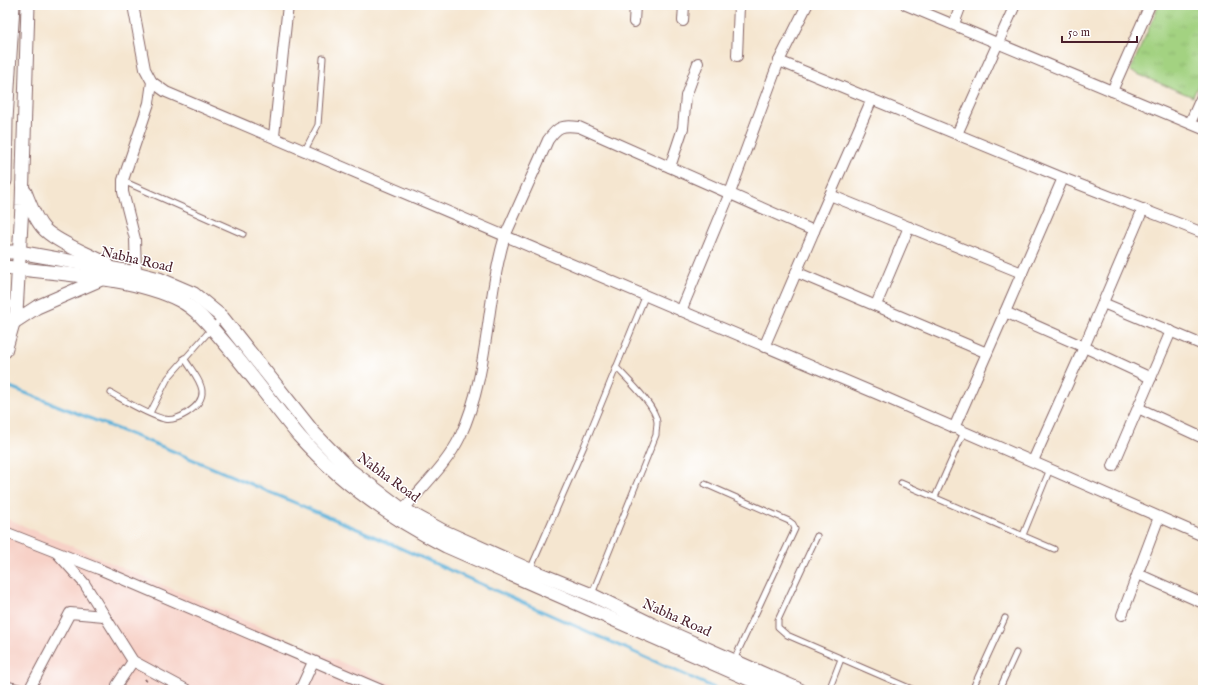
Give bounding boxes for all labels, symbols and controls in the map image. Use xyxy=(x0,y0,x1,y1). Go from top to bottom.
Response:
scale bar xyxy=(1062,18,1137,44)
text: 50 m xyxy=(1068,25,1090,40)
street label: Nabha Road xyxy=(99,243,175,277)
street label: Nabha Road xyxy=(353,449,424,507)
street label: Nabha Road xyxy=(639,595,714,641)

